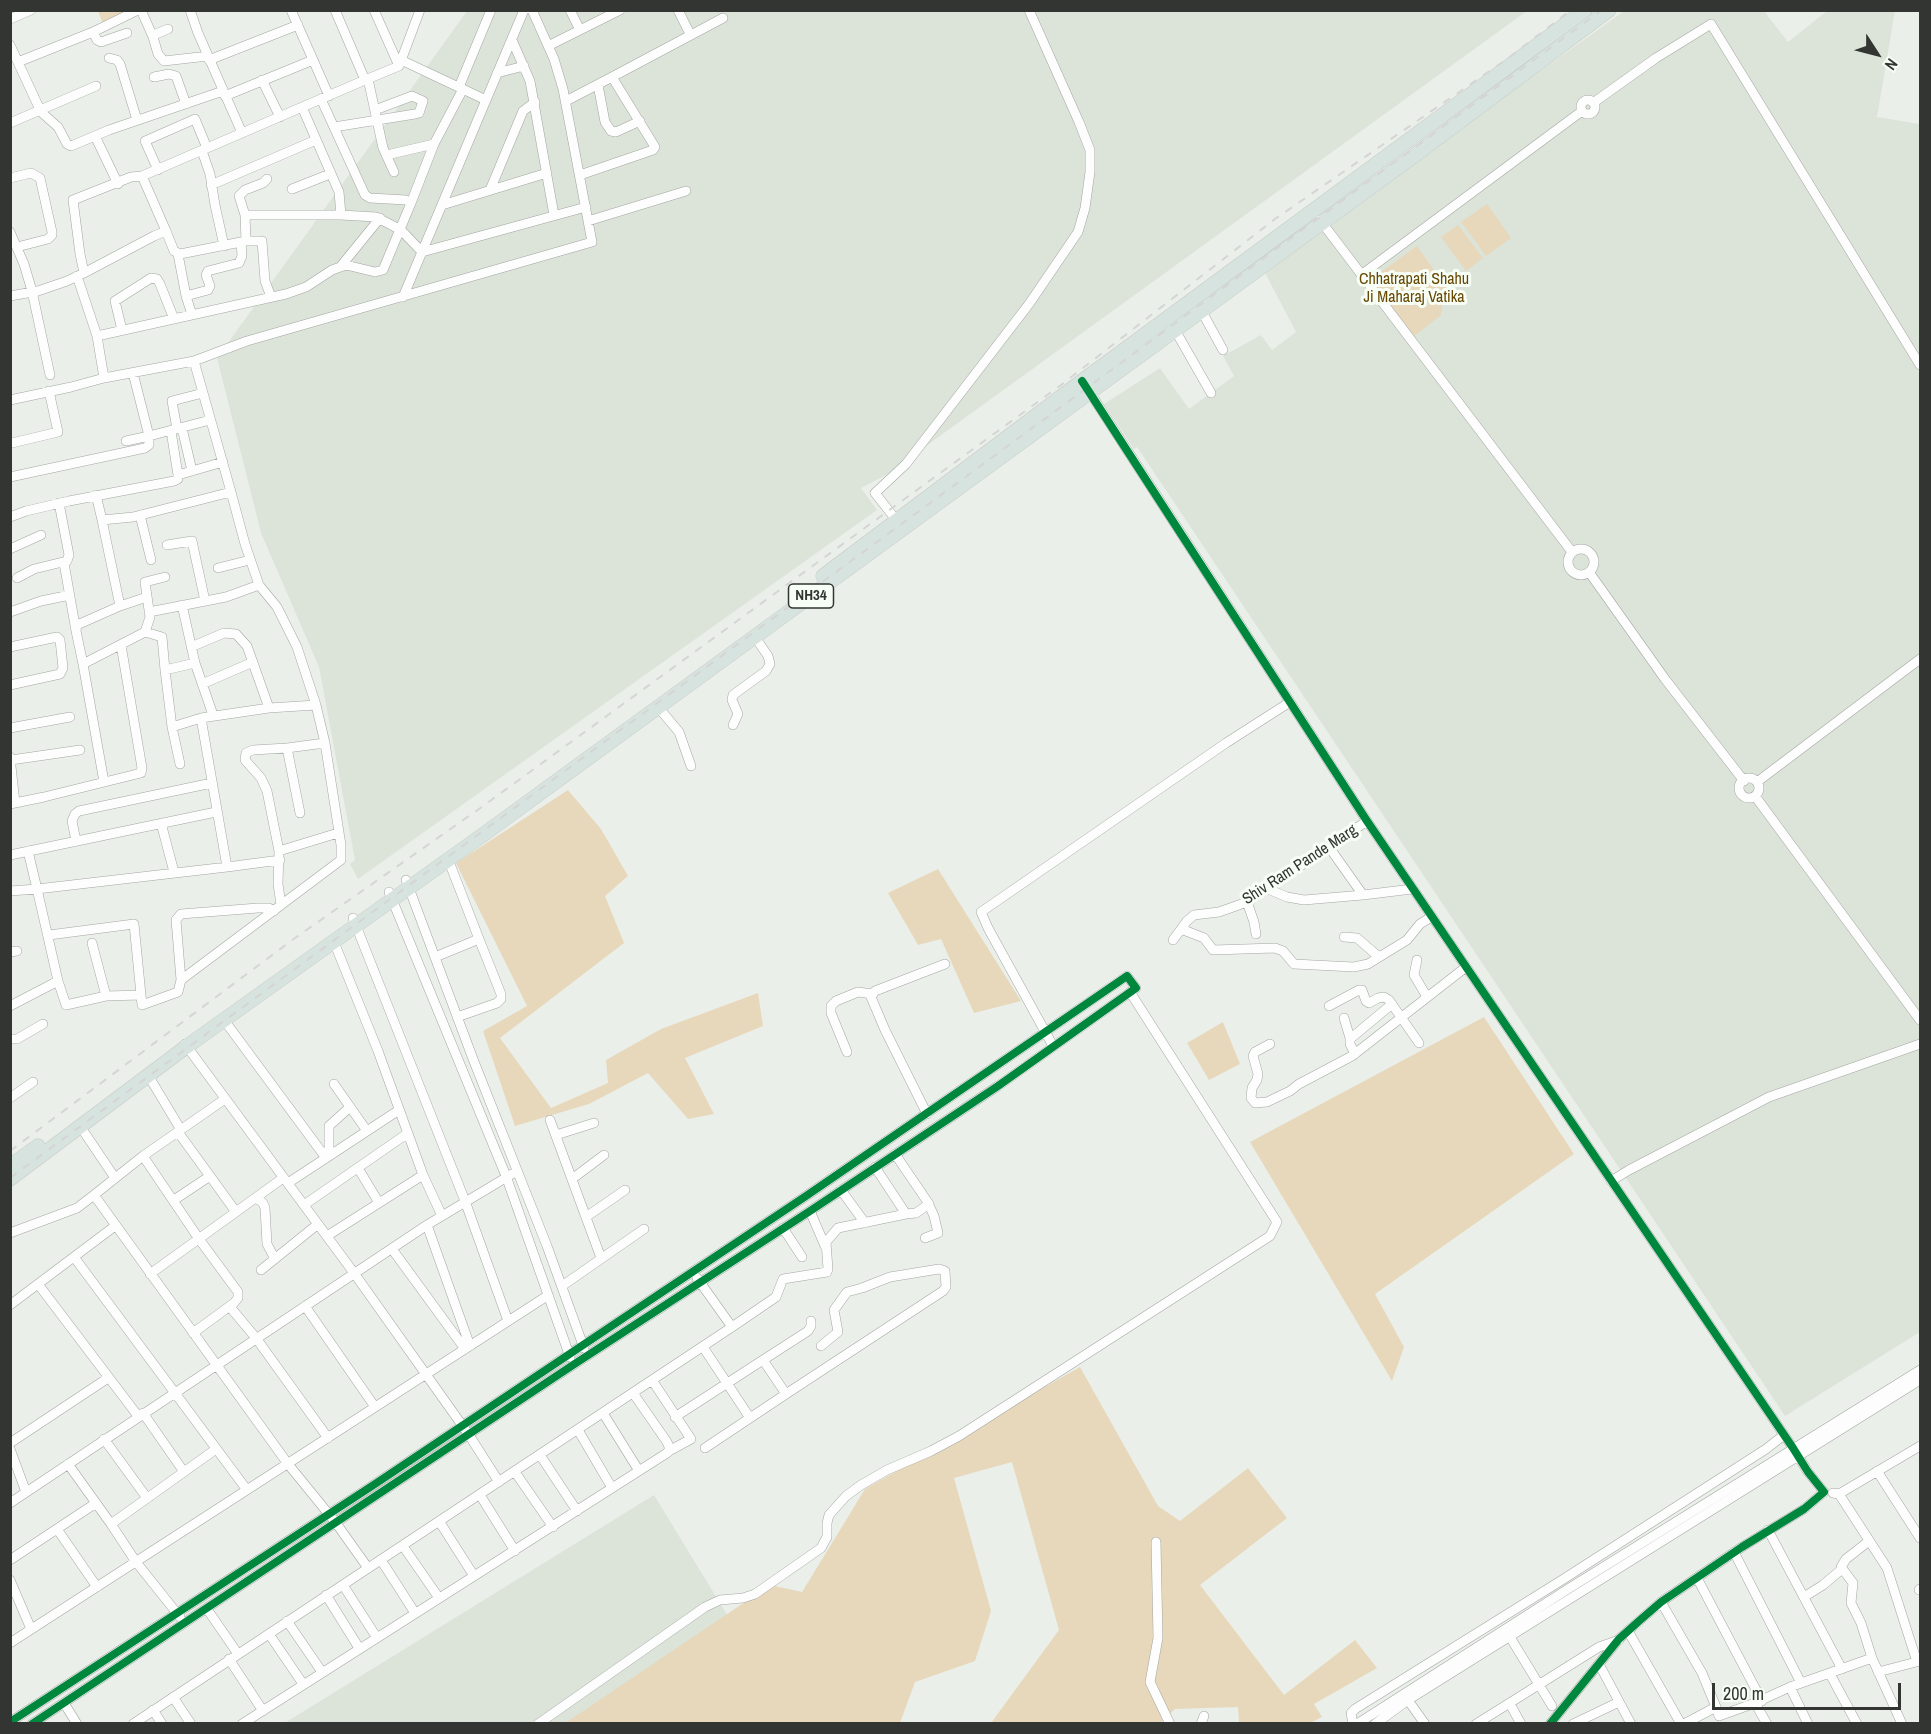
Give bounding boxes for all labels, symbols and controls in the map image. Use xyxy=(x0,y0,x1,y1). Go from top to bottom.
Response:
north arrow xyxy=(1847,24,1907,84)
text: N xyxy=(1880,54,1903,75)
park label: Chhatrapati Shahu Ji Maharaj Vatika xyxy=(1359,270,1469,308)
road number: NH34 xyxy=(788,584,834,608)
street label: Shiv Ram Pande Marg xyxy=(1239,821,1361,909)
scale bar xyxy=(1715,1671,1904,1709)
text: 200 m xyxy=(1723,1681,1764,1706)

